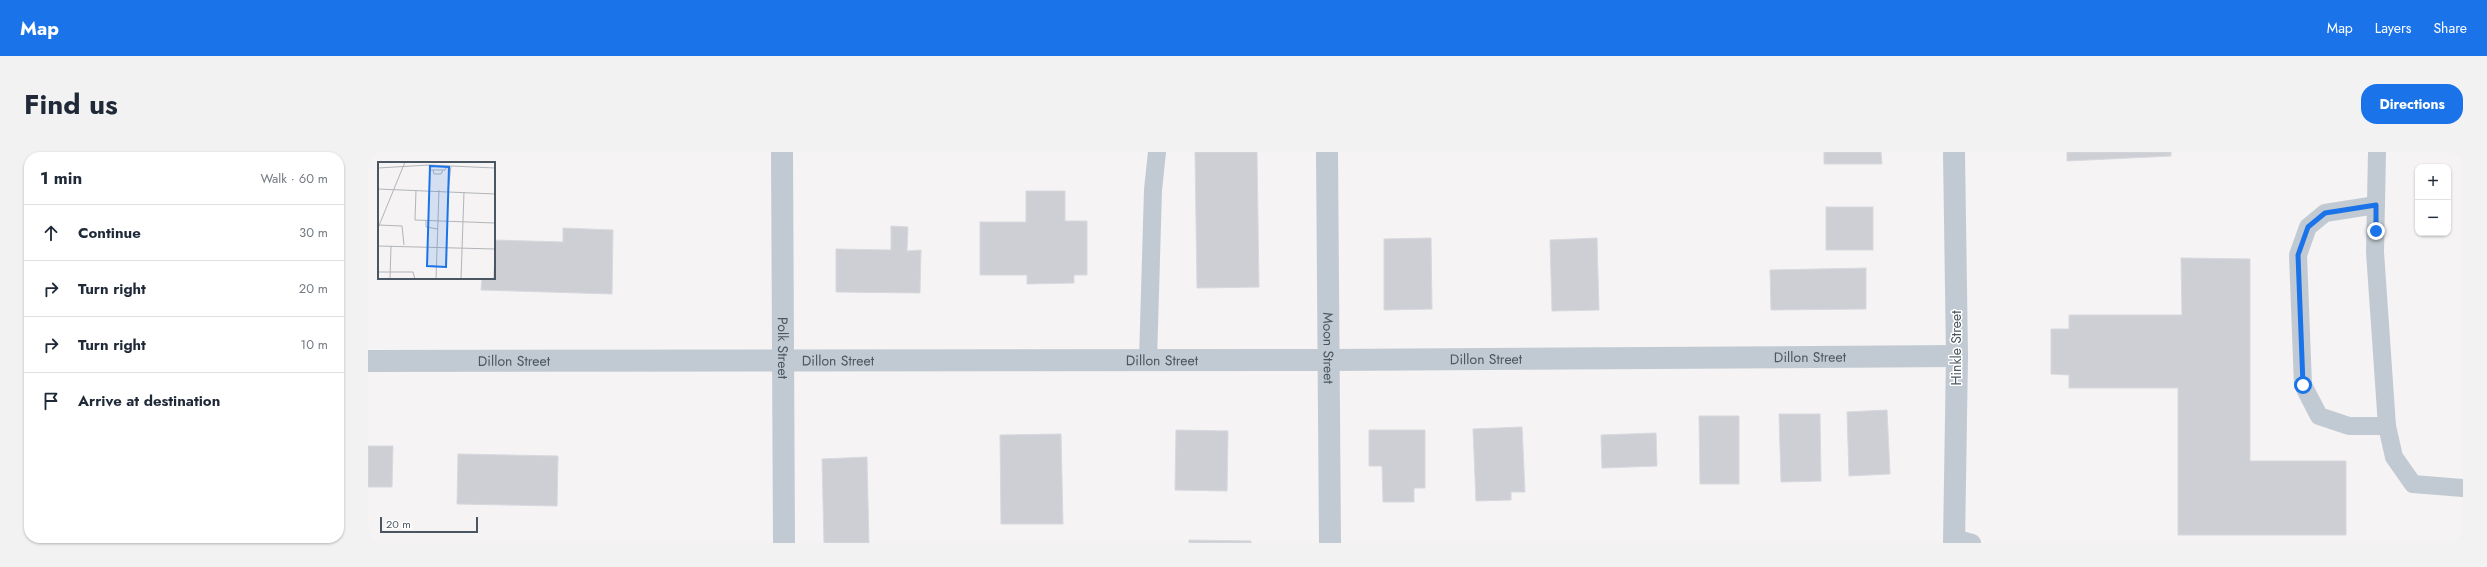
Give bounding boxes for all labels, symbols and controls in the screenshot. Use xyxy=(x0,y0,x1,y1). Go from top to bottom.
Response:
text: Map xyxy=(20,15,59,42)
text: Map xyxy=(2327,18,2353,38)
text: Layers xyxy=(2375,18,2411,38)
text: Share xyxy=(2433,18,2467,38)
text: Find us xyxy=(24,84,118,125)
button: Directions xyxy=(2361,84,2463,124)
inset map xyxy=(378,162,495,279)
map controls xyxy=(2415,164,2451,236)
button: + xyxy=(2415,164,2451,200)
text: 1 min xyxy=(40,166,82,190)
text: Walk · 60 m xyxy=(260,169,328,188)
button: − xyxy=(2415,200,2451,236)
icon: ahead xyxy=(40,222,62,244)
text: Continue xyxy=(78,222,141,244)
route end xyxy=(2367,222,2385,240)
text: 30 m xyxy=(299,223,328,242)
icon: right xyxy=(40,278,62,300)
text: Turn right xyxy=(78,278,146,300)
text: 20 m xyxy=(299,279,328,298)
street label: Hinkle Street xyxy=(1946,310,1966,386)
street label: Moon Street xyxy=(1318,312,1339,385)
street label: Polk Street xyxy=(773,317,793,380)
icon: right xyxy=(40,334,62,356)
text: Turn right xyxy=(78,334,146,356)
text: 10 m xyxy=(300,335,328,354)
street label: Dillon Street xyxy=(1774,347,1847,367)
street label: Dillon Street xyxy=(1450,349,1523,369)
street label: Dillon Street xyxy=(802,350,875,371)
street label: Dillon Street xyxy=(1126,350,1199,370)
street label: Dillon Street xyxy=(478,351,551,371)
route start xyxy=(2294,376,2312,394)
icon: arrive xyxy=(40,390,62,412)
text: Arrive at destination xyxy=(78,390,220,412)
scale bar xyxy=(380,515,478,534)
text: 20 m xyxy=(386,516,411,532)

